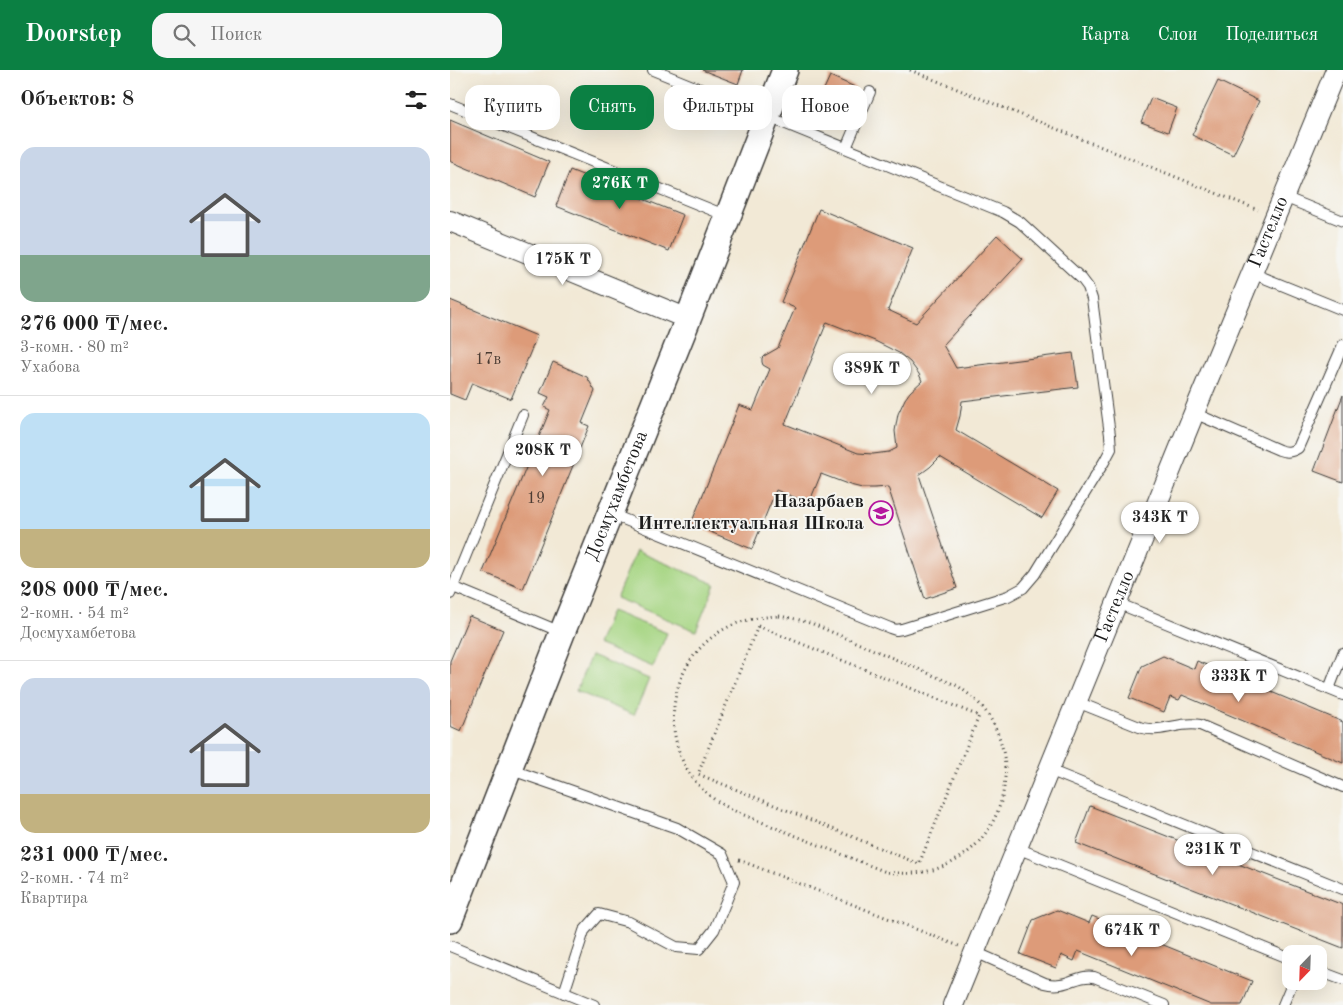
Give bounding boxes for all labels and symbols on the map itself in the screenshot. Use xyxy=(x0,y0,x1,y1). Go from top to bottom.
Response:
pin: 276K ₸ xyxy=(579,168,661,210)
street label: Гастелло xyxy=(1246,194,1292,270)
pin: 175K ₸ xyxy=(522,244,604,286)
house number: 17в xyxy=(475,352,501,368)
pin: 389K ₸ xyxy=(831,352,913,395)
street label: Досмухамбетова xyxy=(583,427,652,563)
pin: 208K ₸ xyxy=(502,434,584,477)
house number: 19 xyxy=(527,491,545,507)
place label: Назарбаев Интеллектуальная Школа xyxy=(637,493,864,534)
school or university icon: Назарбаев Интеллектуальная Школа xyxy=(868,500,894,526)
pin: 343K ₸ xyxy=(1119,502,1201,544)
street label: Гастелло xyxy=(1092,568,1138,645)
pin: 333K ₸ xyxy=(1198,660,1280,703)
pin: 231K ₸ xyxy=(1172,834,1254,876)
pin: 674K ₸ xyxy=(1091,914,1173,957)
north arrow xyxy=(1282,945,1328,990)

